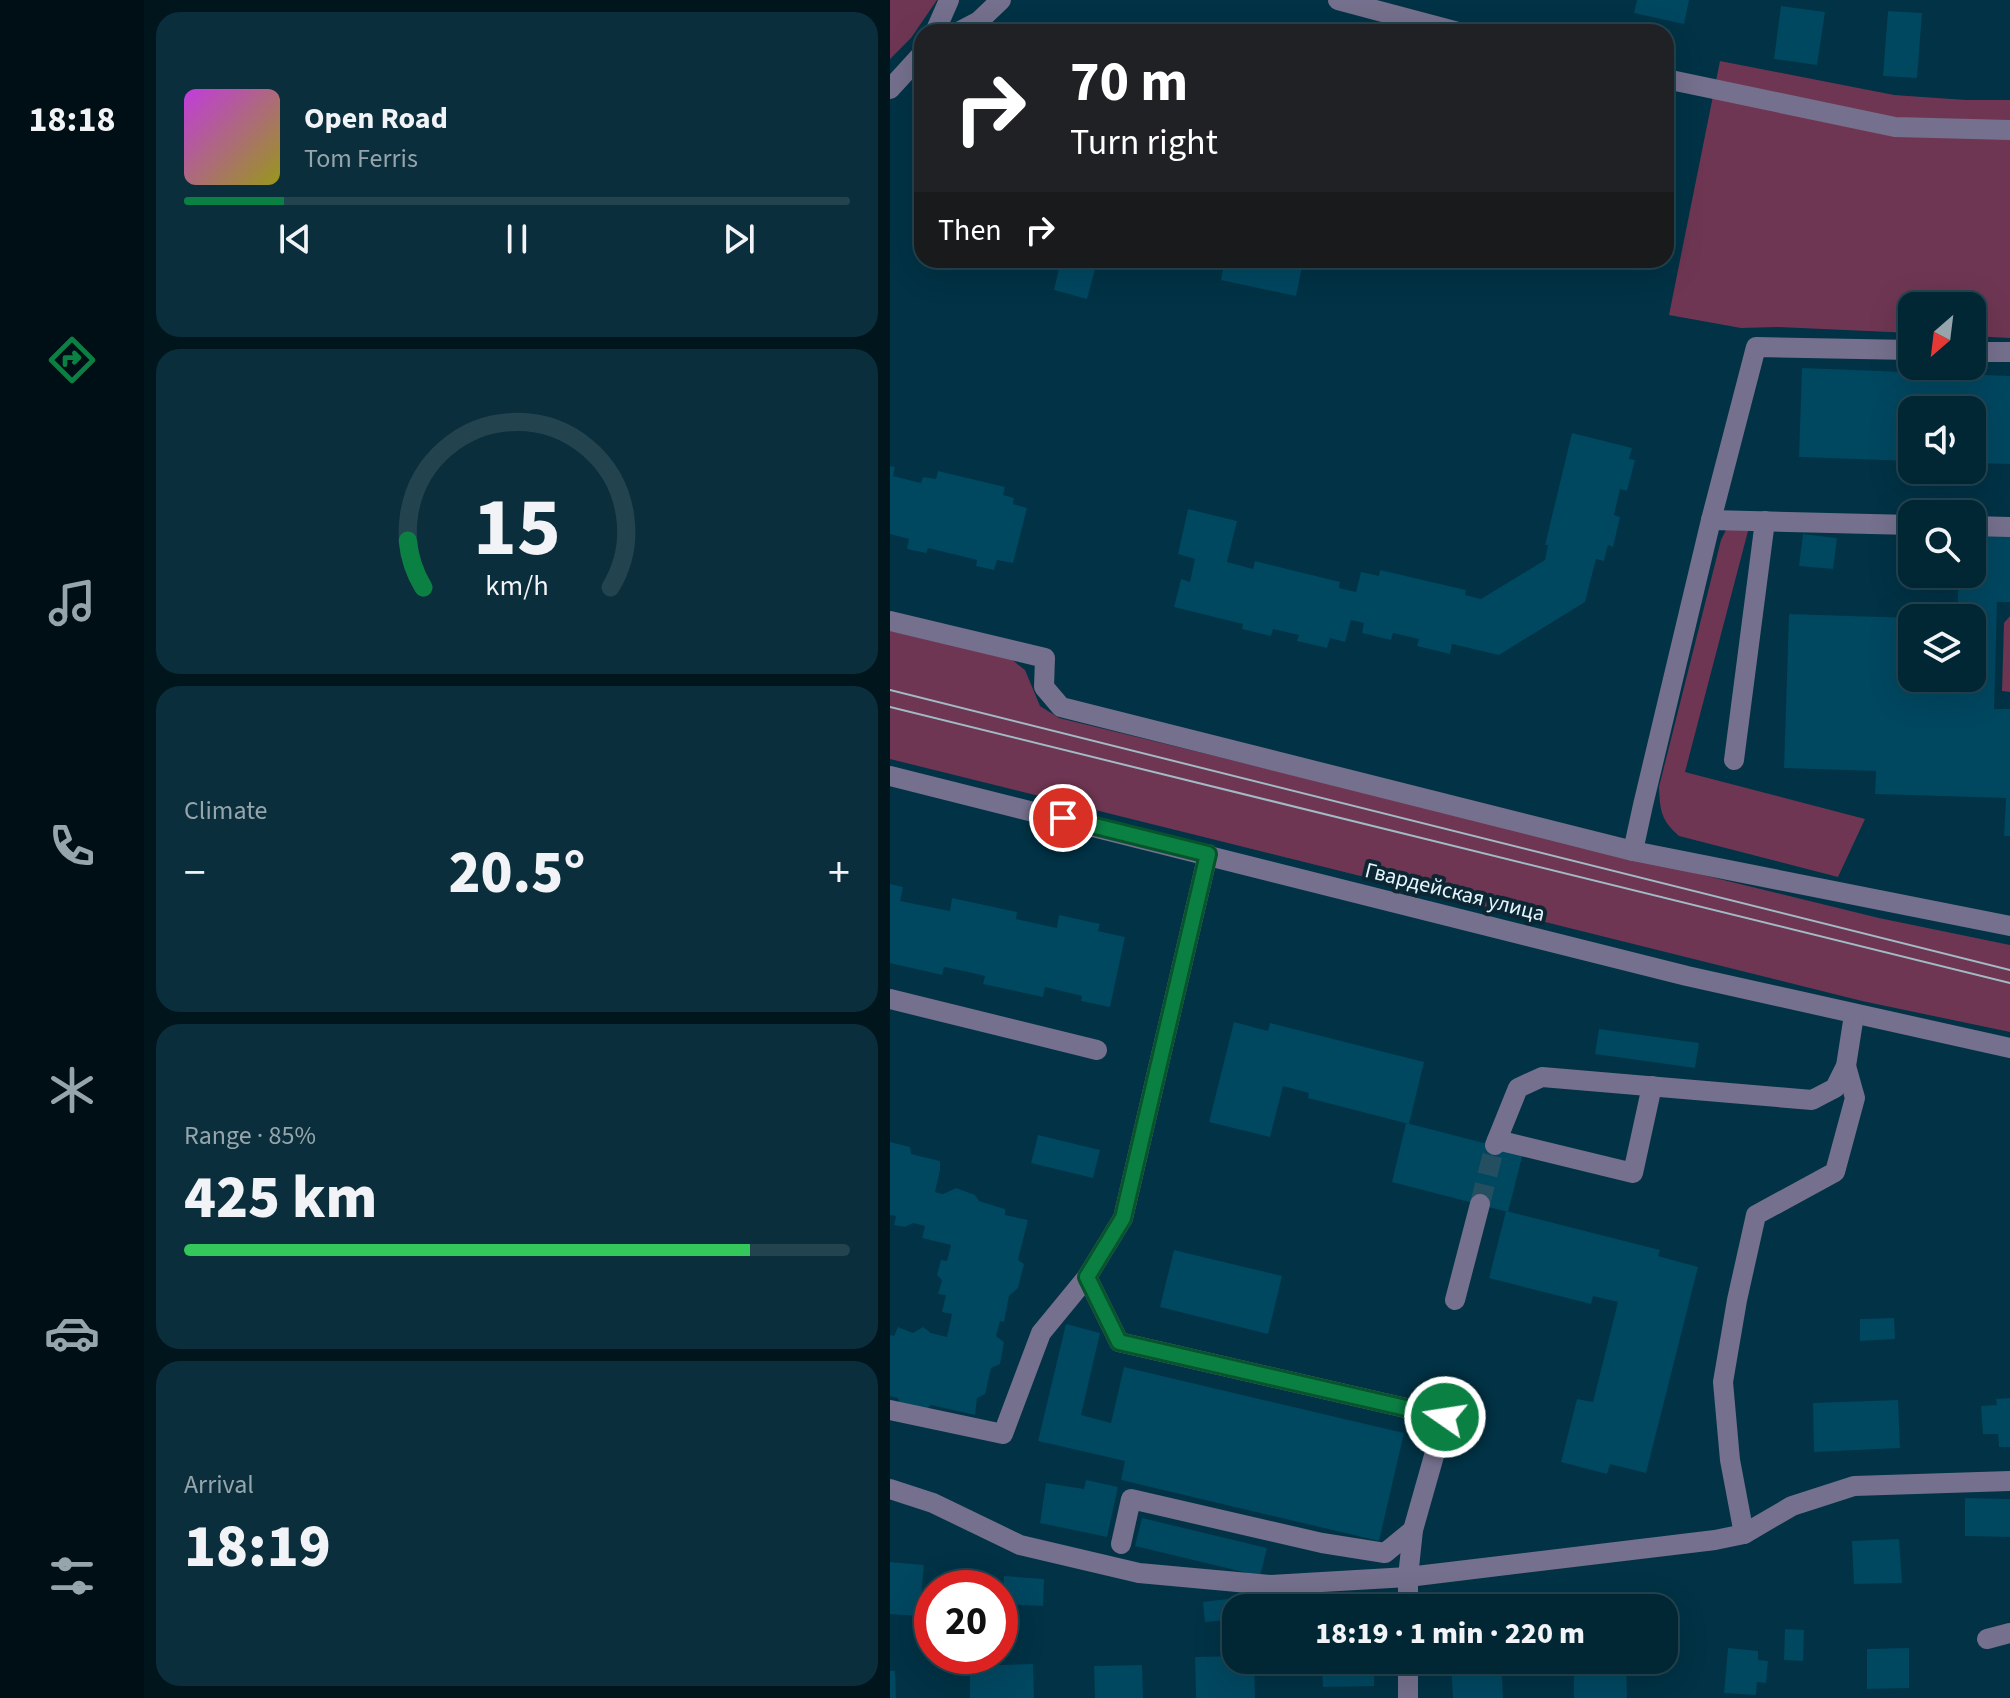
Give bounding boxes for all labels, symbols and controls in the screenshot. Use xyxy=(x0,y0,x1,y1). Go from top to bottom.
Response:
text: 70 m xyxy=(1070,43,1188,122)
icon: right xyxy=(938,56,1042,160)
text: 18:18 xyxy=(29,94,115,145)
text: Open Road xyxy=(304,97,448,140)
text: Turn right xyxy=(1070,117,1218,168)
text: Tom Ferris xyxy=(304,140,418,177)
icon: right xyxy=(1018,208,1062,252)
text: Then xyxy=(938,209,1002,252)
icon: previous xyxy=(273,217,317,261)
icon: pause xyxy=(495,217,539,261)
icon: next xyxy=(717,217,761,261)
north arrow xyxy=(1898,292,1986,380)
map controls xyxy=(1898,292,1986,692)
icon: directions xyxy=(44,332,100,388)
button: sound xyxy=(1898,396,1986,484)
text: 15 xyxy=(473,468,561,586)
button: search xyxy=(1898,500,1986,588)
text: km/h xyxy=(485,566,549,606)
icon: music xyxy=(44,575,100,631)
button: layers xyxy=(1898,604,1986,692)
pin xyxy=(1029,784,1097,852)
text: Climate xyxy=(184,792,268,829)
icon: arrive xyxy=(1041,796,1085,840)
icon: phone xyxy=(44,818,100,874)
text: 20.5° xyxy=(449,831,585,916)
text: − xyxy=(184,842,206,905)
text: + xyxy=(828,842,850,905)
street label: Гвардейская улица xyxy=(1362,854,1548,930)
icon: climate xyxy=(44,1062,100,1118)
text: Range · 85% xyxy=(184,1117,316,1154)
text: 425 km xyxy=(184,1156,377,1241)
icon: car xyxy=(44,1305,100,1361)
position arrow xyxy=(1403,1375,1487,1459)
text: Arrival xyxy=(184,1466,254,1503)
text: 18:19 xyxy=(184,1505,331,1590)
icon: filters xyxy=(44,1548,100,1604)
speed limit sign: 20 xyxy=(914,1570,1018,1674)
text: 18:19 · 1 min · 220 m xyxy=(1315,1612,1585,1655)

